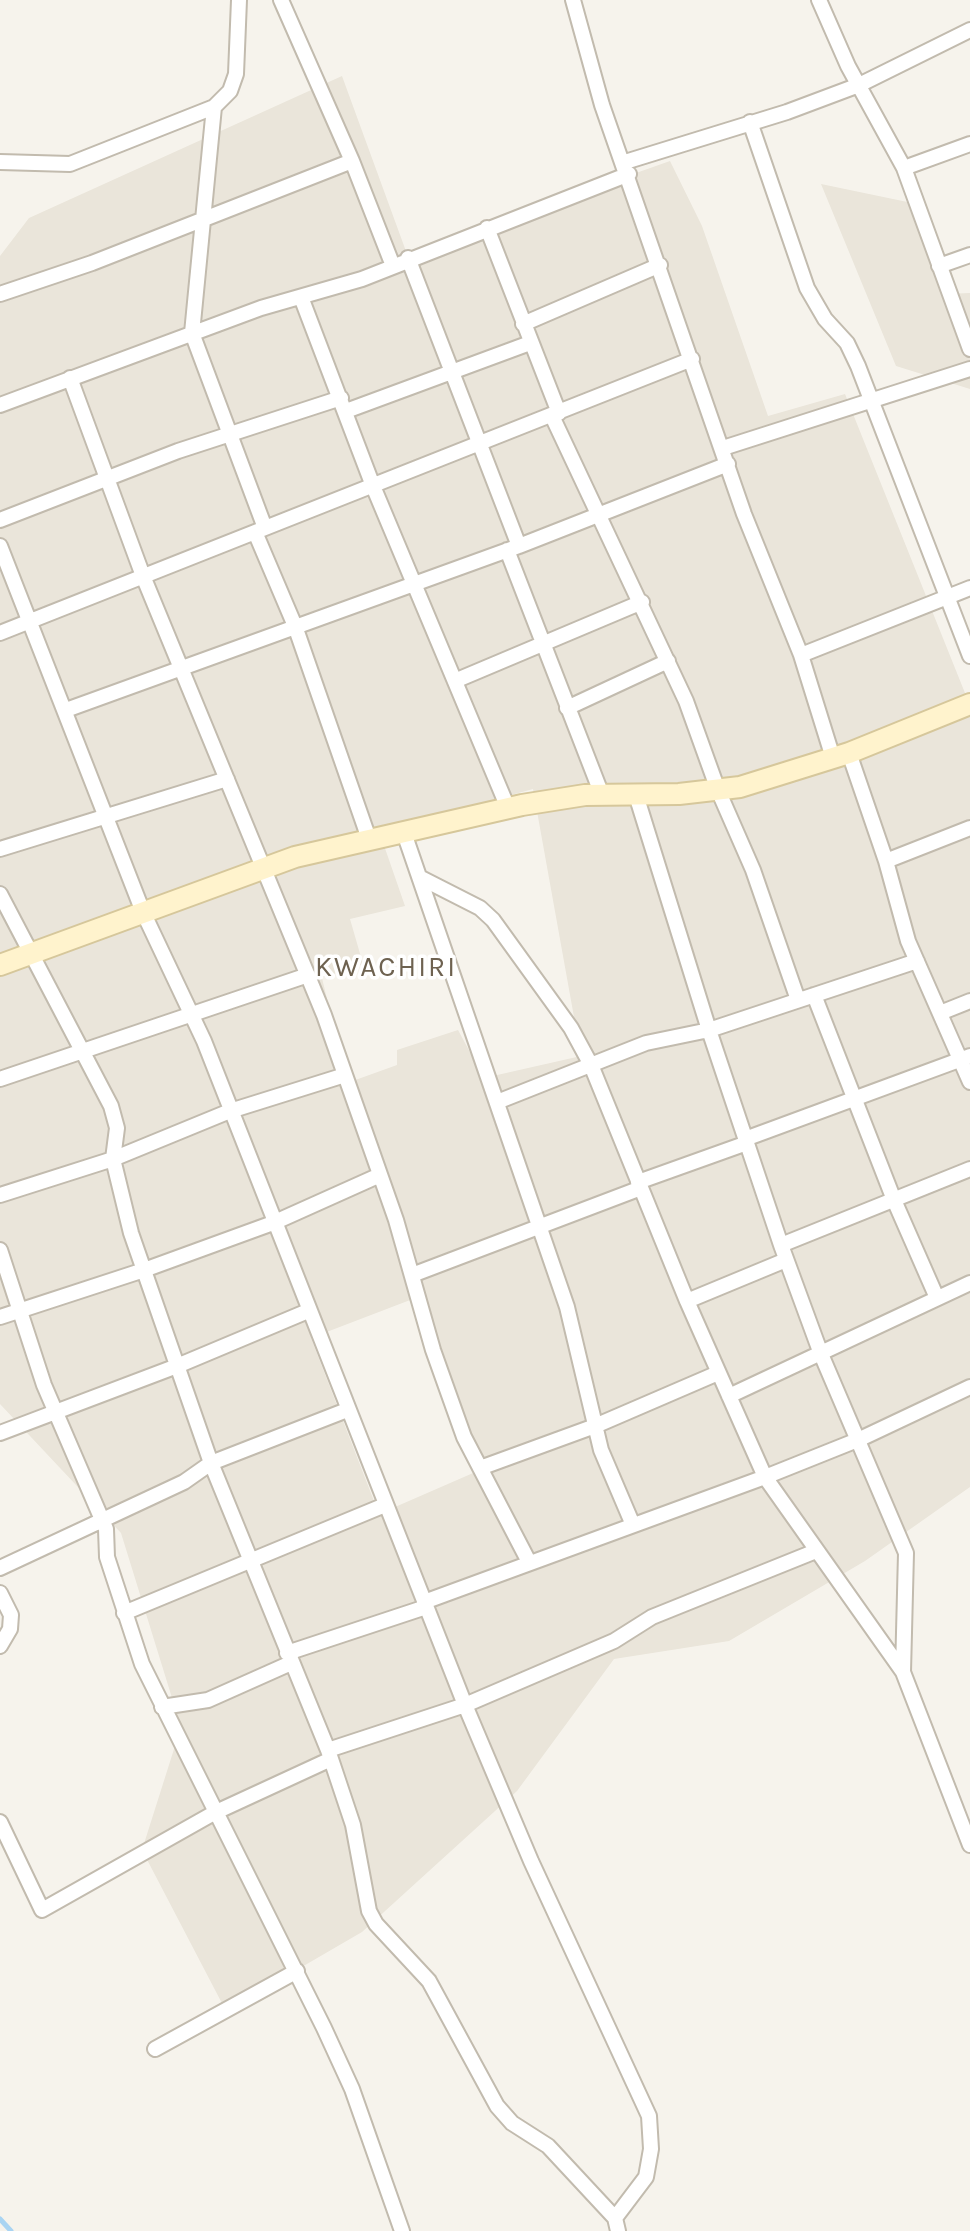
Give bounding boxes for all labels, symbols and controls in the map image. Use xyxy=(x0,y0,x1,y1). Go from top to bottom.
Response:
district label: KWACHIRI xyxy=(315,951,457,985)

